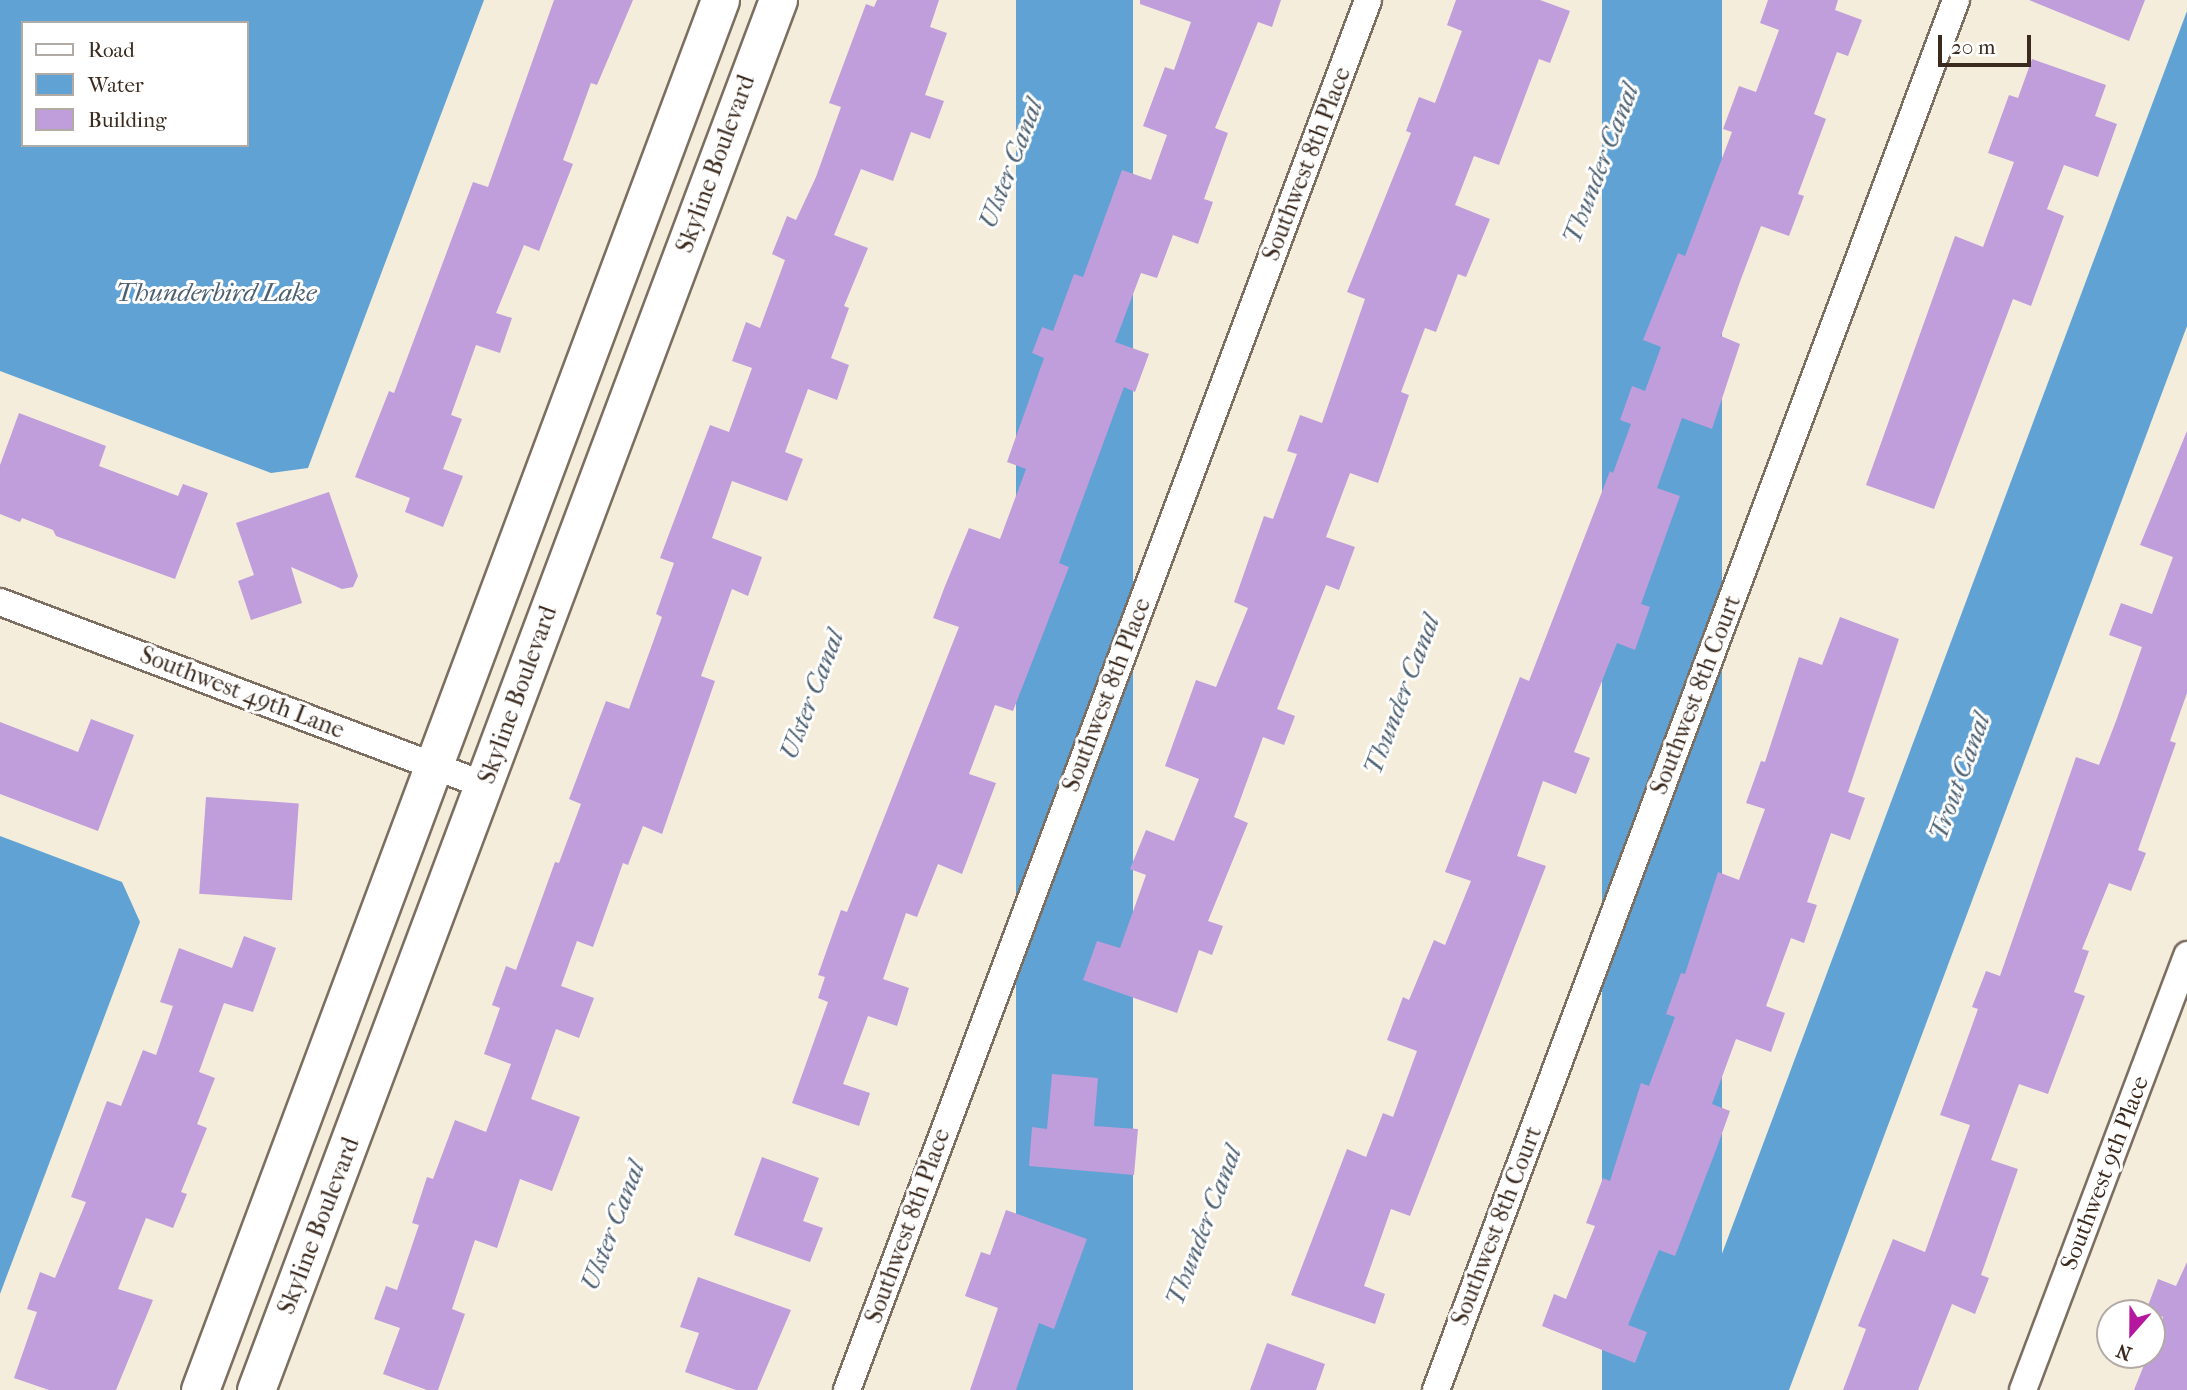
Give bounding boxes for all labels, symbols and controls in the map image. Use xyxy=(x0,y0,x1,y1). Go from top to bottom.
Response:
legend xyxy=(21,21,248,147)
scale bar xyxy=(1942,21,2035,65)
text: 20 m xyxy=(1951,35,1995,59)
text: Road xyxy=(88,38,135,62)
street label: Southwest 8th Place xyxy=(1257,63,1357,265)
street label: Skyline Boulevard xyxy=(670,71,762,257)
text: Water xyxy=(88,73,144,97)
water label: Thunder Canal xyxy=(1556,80,1646,248)
water label: Ulster Canal xyxy=(972,95,1050,233)
text: Building xyxy=(88,108,166,132)
water label: Thunderbird Lake xyxy=(116,277,316,309)
street label: Southwest 8th Court xyxy=(1645,591,1747,799)
street label: Southwest 8th Place xyxy=(1057,594,1157,796)
street label: Skyline Boulevard xyxy=(472,602,564,788)
water label: Thunder Canal xyxy=(1357,611,1447,779)
water label: Ulster Canal xyxy=(773,626,851,764)
street label: Southwest 49th Lane xyxy=(136,641,348,745)
water label: Trout Canal xyxy=(1923,710,1997,844)
street label: Southwest 9th Place xyxy=(2055,1072,2155,1274)
street label: Southwest 8th Court xyxy=(1446,1122,1548,1330)
street label: Southwest 8th Place xyxy=(859,1125,957,1327)
street label: Skyline Boulevard xyxy=(272,1134,366,1318)
water label: Thunder Canal xyxy=(1159,1142,1249,1310)
water label: Ulster Canal xyxy=(574,1157,652,1295)
north arrow xyxy=(2096,1299,2166,1369)
text: N xyxy=(2114,1339,2135,1365)

